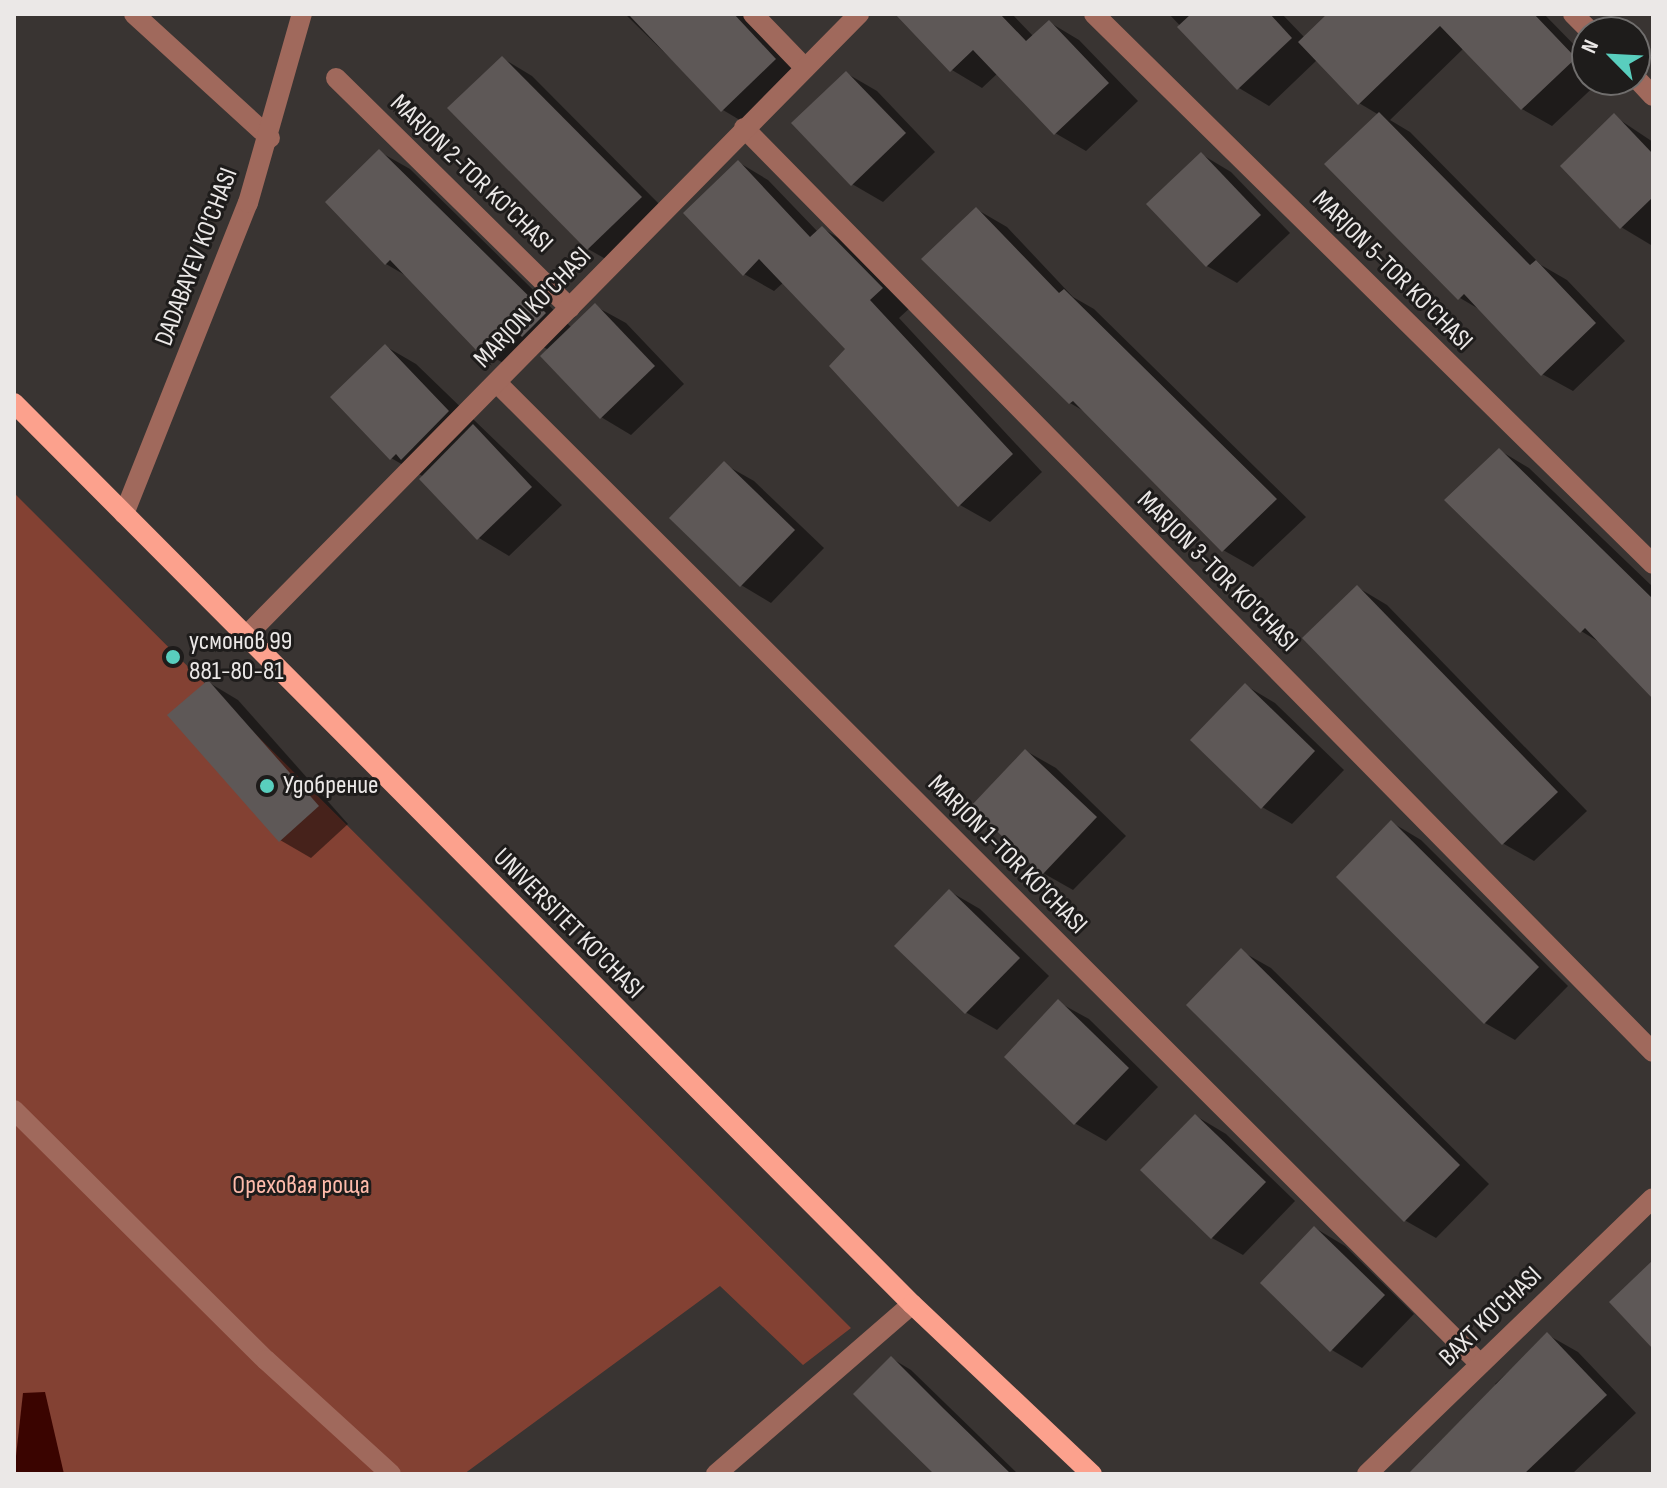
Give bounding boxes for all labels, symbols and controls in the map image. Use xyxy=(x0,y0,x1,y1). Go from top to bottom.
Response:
north arrow xyxy=(1571,16,1651,96)
text: N xyxy=(1576,36,1605,58)
street label: MARJON 2-TOR KO'CHASI xyxy=(383,88,559,260)
street label: DADABAYEV KO'CHASI xyxy=(149,164,245,350)
street label: MARJON 5-TOR KO'CHASI xyxy=(1305,184,1479,358)
street label: MARJON KO'CHASI xyxy=(468,241,598,375)
street label: MARJON 3-TOR KO'CHASI xyxy=(1130,485,1304,659)
place label: усмонов 99 881-80-81 xyxy=(189,626,292,688)
marker: усмонов 99 881-80-81 xyxy=(164,648,182,666)
street label: MARJON 1-TOR KO'CHASI xyxy=(921,769,1093,941)
place label: Удобрение xyxy=(283,770,379,802)
marker: Удобрение xyxy=(258,777,276,795)
street label: UNIVERSITET KO'CHASI xyxy=(486,842,650,1006)
park label: Ореховая роща xyxy=(232,1170,370,1202)
street label: BAXT KO'CHASI xyxy=(1433,1261,1549,1373)

